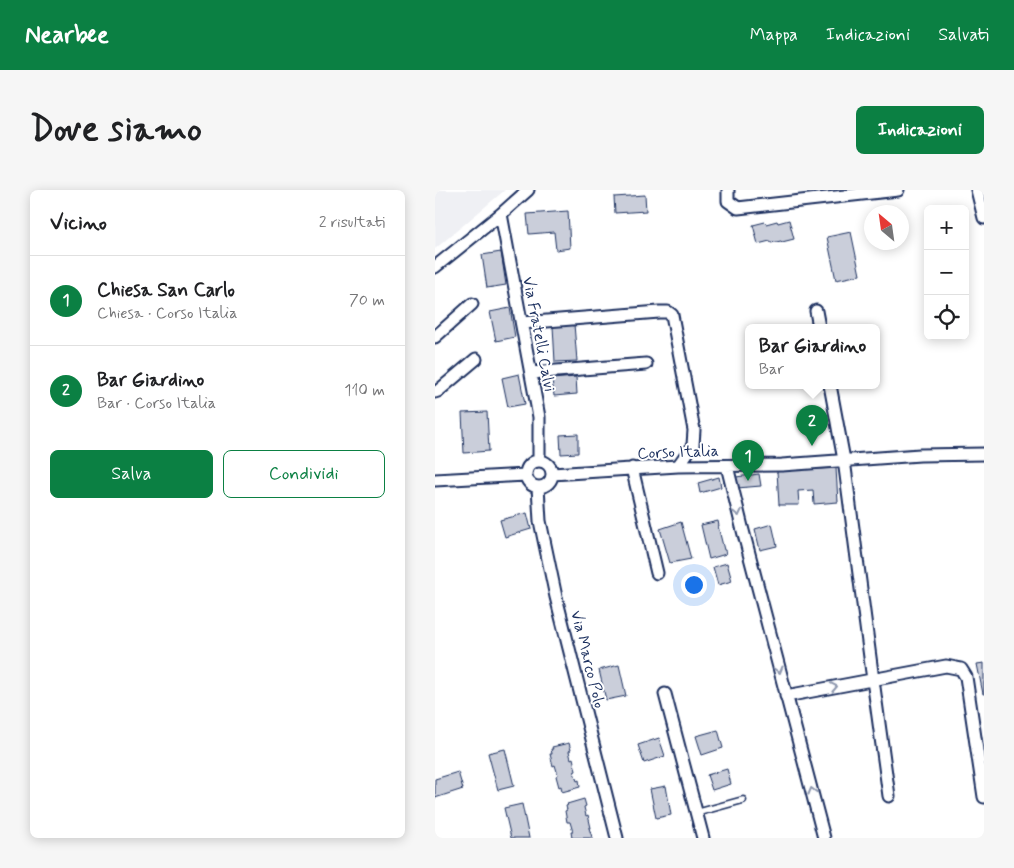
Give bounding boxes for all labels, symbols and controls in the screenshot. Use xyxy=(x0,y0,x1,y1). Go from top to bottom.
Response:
text: Nearbee xyxy=(25,20,109,51)
text: Mappa xyxy=(750,23,798,47)
text: Indicazioni xyxy=(826,23,910,47)
text: Salvati xyxy=(938,23,989,47)
button: Indicazioni xyxy=(856,106,984,154)
text: Dove siamo xyxy=(30,107,202,153)
north arrow xyxy=(864,205,909,250)
map controls xyxy=(924,205,969,340)
button: + xyxy=(924,205,969,250)
text: Vicino xyxy=(50,209,107,237)
text: 2 risultati xyxy=(319,212,385,233)
button: − xyxy=(924,250,969,295)
street label: Via Fratelli Calvi xyxy=(517,275,560,394)
text: Chiesa San Carlo xyxy=(97,278,235,303)
text: 1 xyxy=(62,290,70,311)
text: 70 m xyxy=(349,290,385,311)
button: locate xyxy=(924,295,969,340)
text: Chiesa · Corso Italia xyxy=(97,303,237,324)
popup xyxy=(745,324,880,389)
text: Bar Giardino xyxy=(759,334,866,359)
text: Bar xyxy=(759,359,784,380)
text: Bar Giardino xyxy=(97,368,204,393)
text: 2 xyxy=(62,380,70,401)
text: 110 m xyxy=(344,380,385,401)
text: Bar · Corso Italia xyxy=(97,393,216,414)
pin: 2 xyxy=(796,405,828,446)
pin: 1 xyxy=(732,440,764,481)
street label: Corso Italia xyxy=(637,441,719,464)
button: Salva xyxy=(50,450,213,498)
button: Condividi xyxy=(223,450,385,498)
one-way arrow xyxy=(732,509,743,518)
your location xyxy=(681,572,707,598)
street label: Via Marco Polo xyxy=(565,608,610,710)
one-way arrow xyxy=(773,666,784,675)
one-way arrow xyxy=(830,683,838,693)
one-way arrow xyxy=(807,787,817,795)

